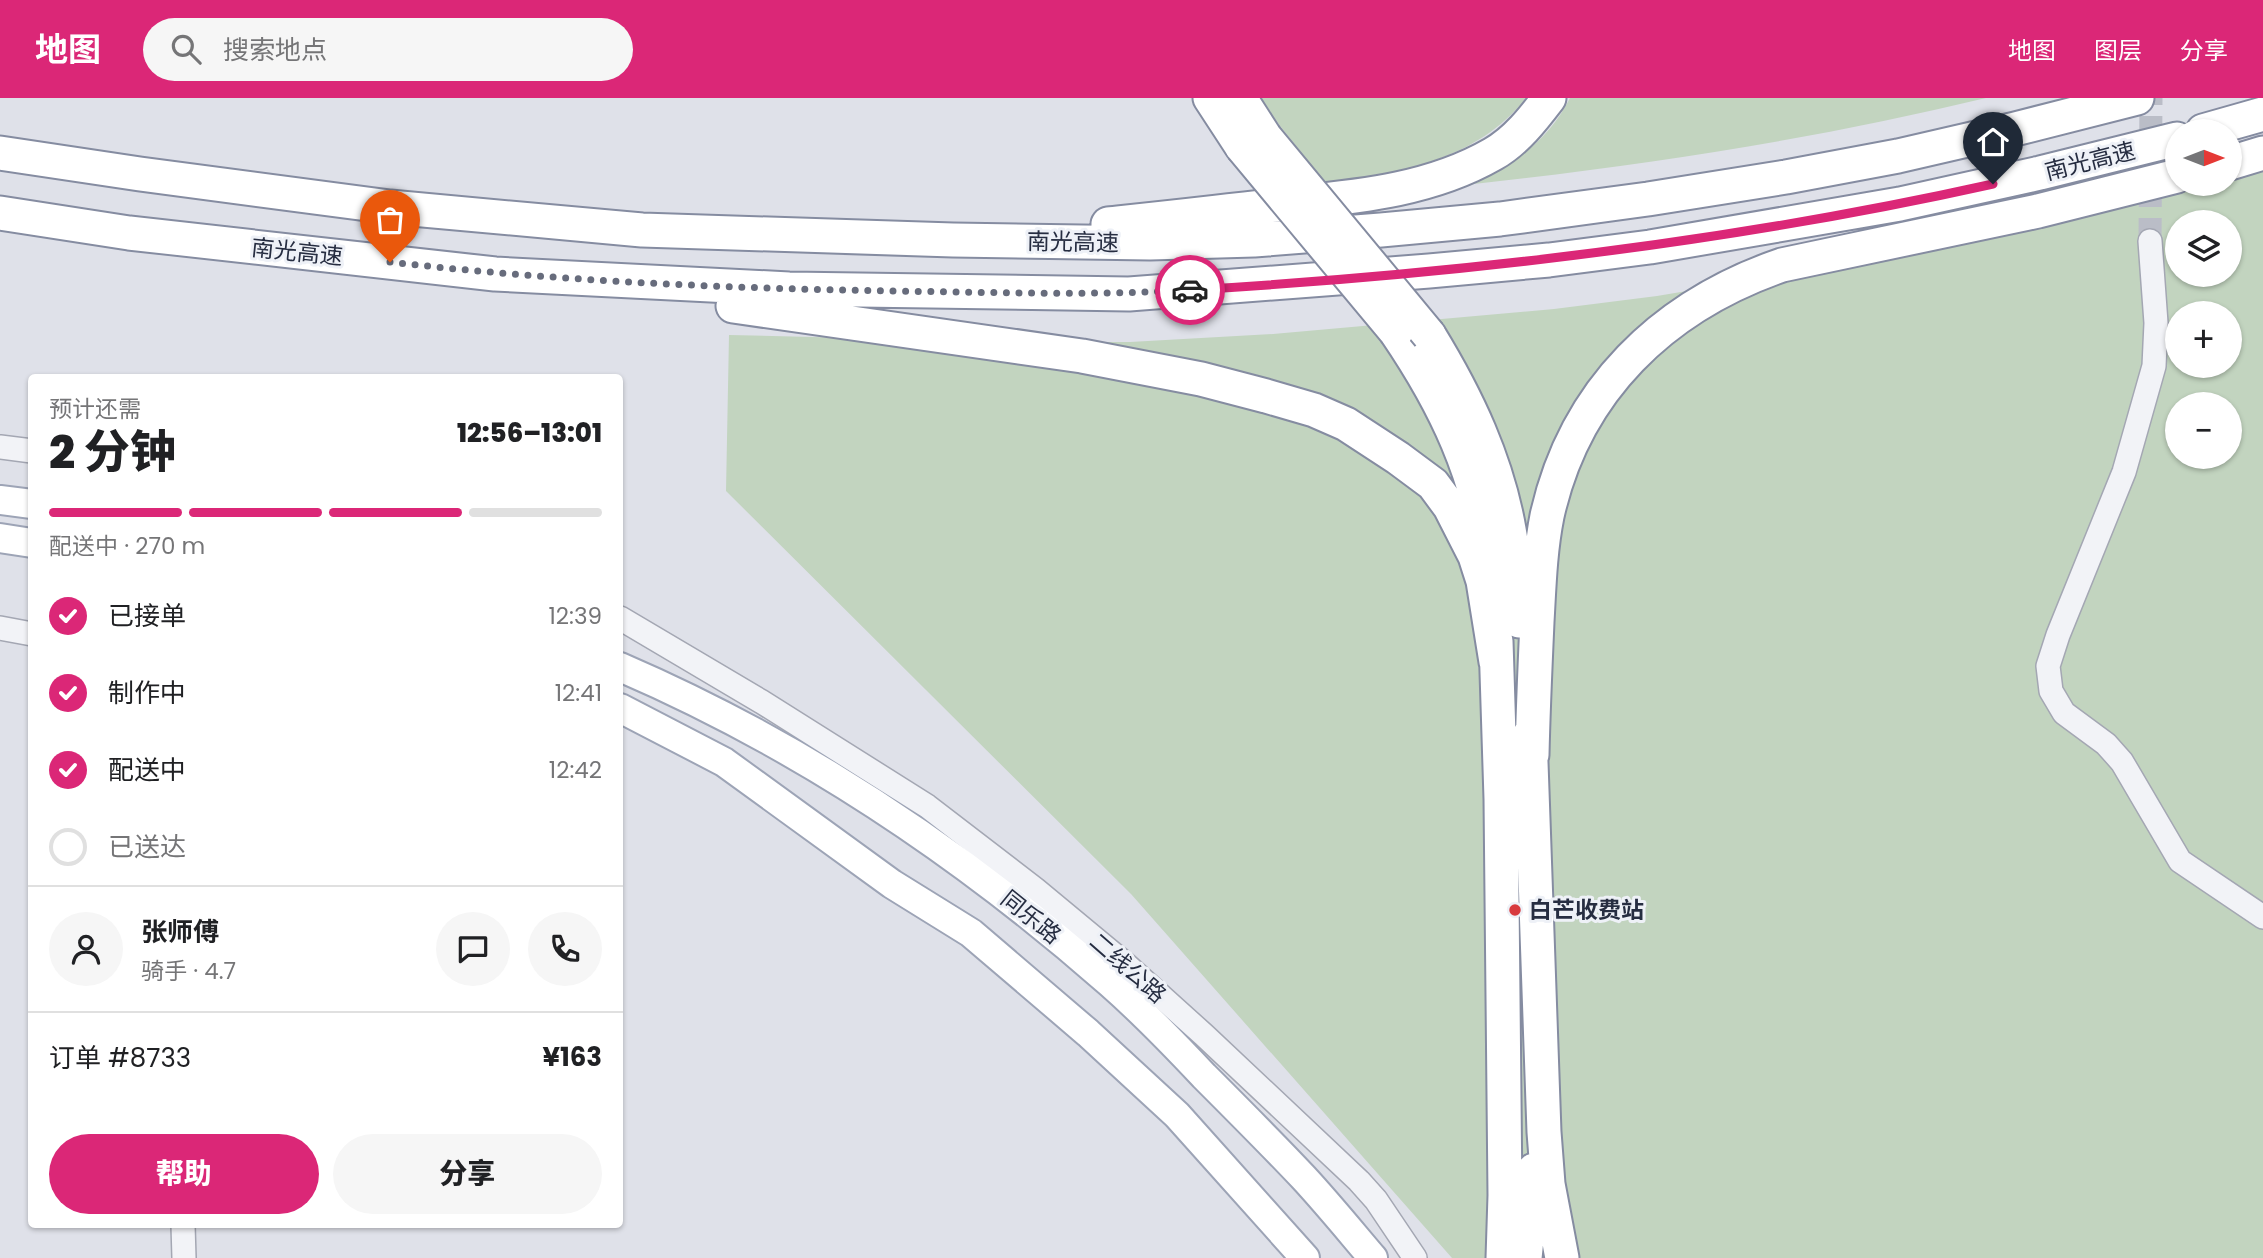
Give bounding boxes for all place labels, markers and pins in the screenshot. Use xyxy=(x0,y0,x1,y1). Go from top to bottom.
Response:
pin xyxy=(1963,112,2023,184)
pin xyxy=(360,190,420,262)
place label: 白芒收费站 xyxy=(1529,894,1644,926)
marker: 白芒收费站 xyxy=(1507,902,1523,918)

